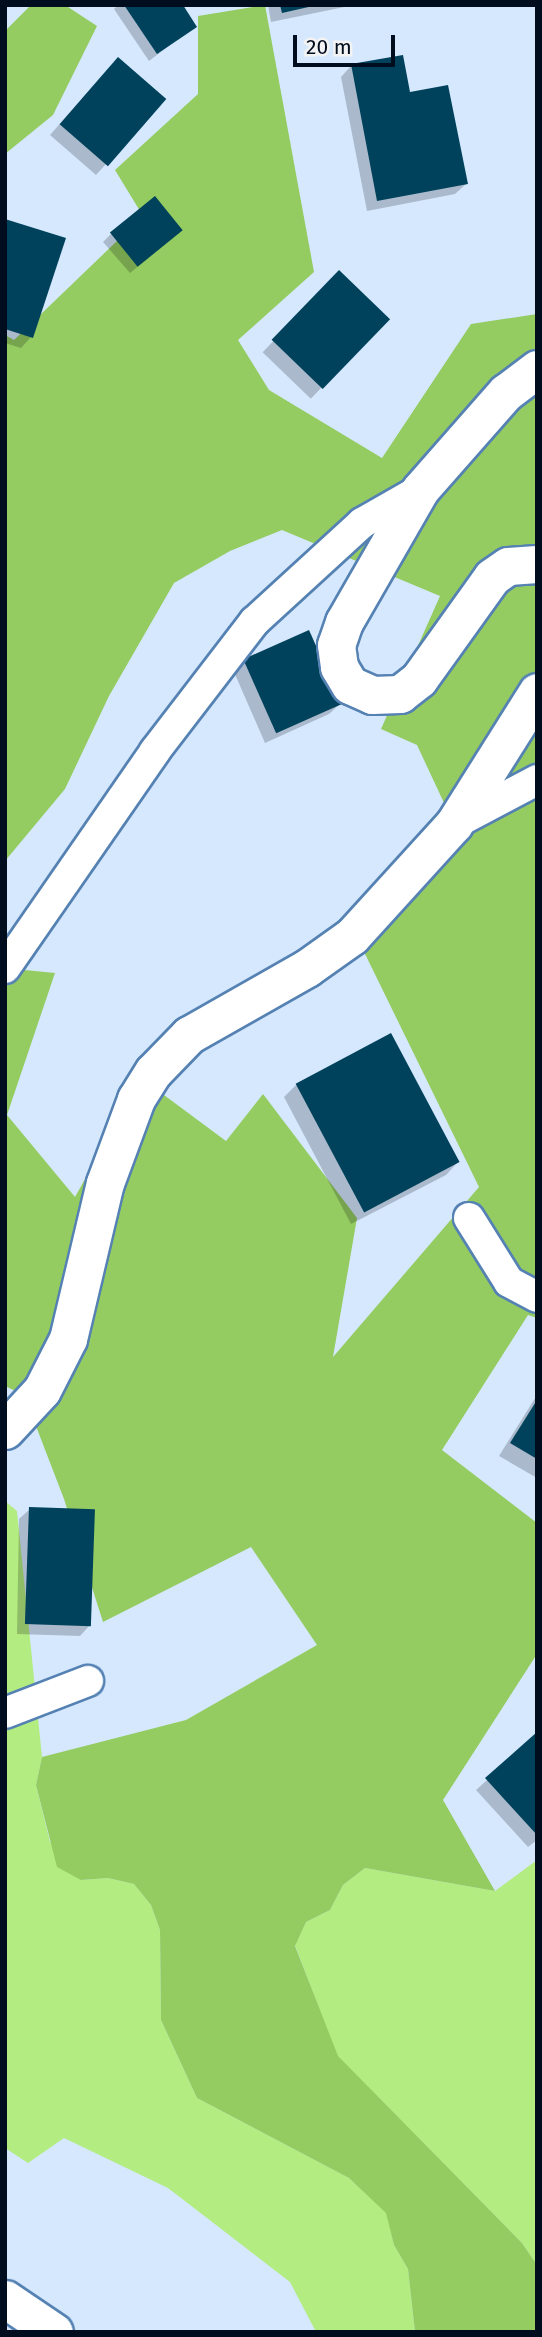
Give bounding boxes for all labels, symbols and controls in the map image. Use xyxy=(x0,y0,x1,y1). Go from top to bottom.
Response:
scale bar xyxy=(297,21,398,65)
text: 20 m xyxy=(306,34,352,60)

